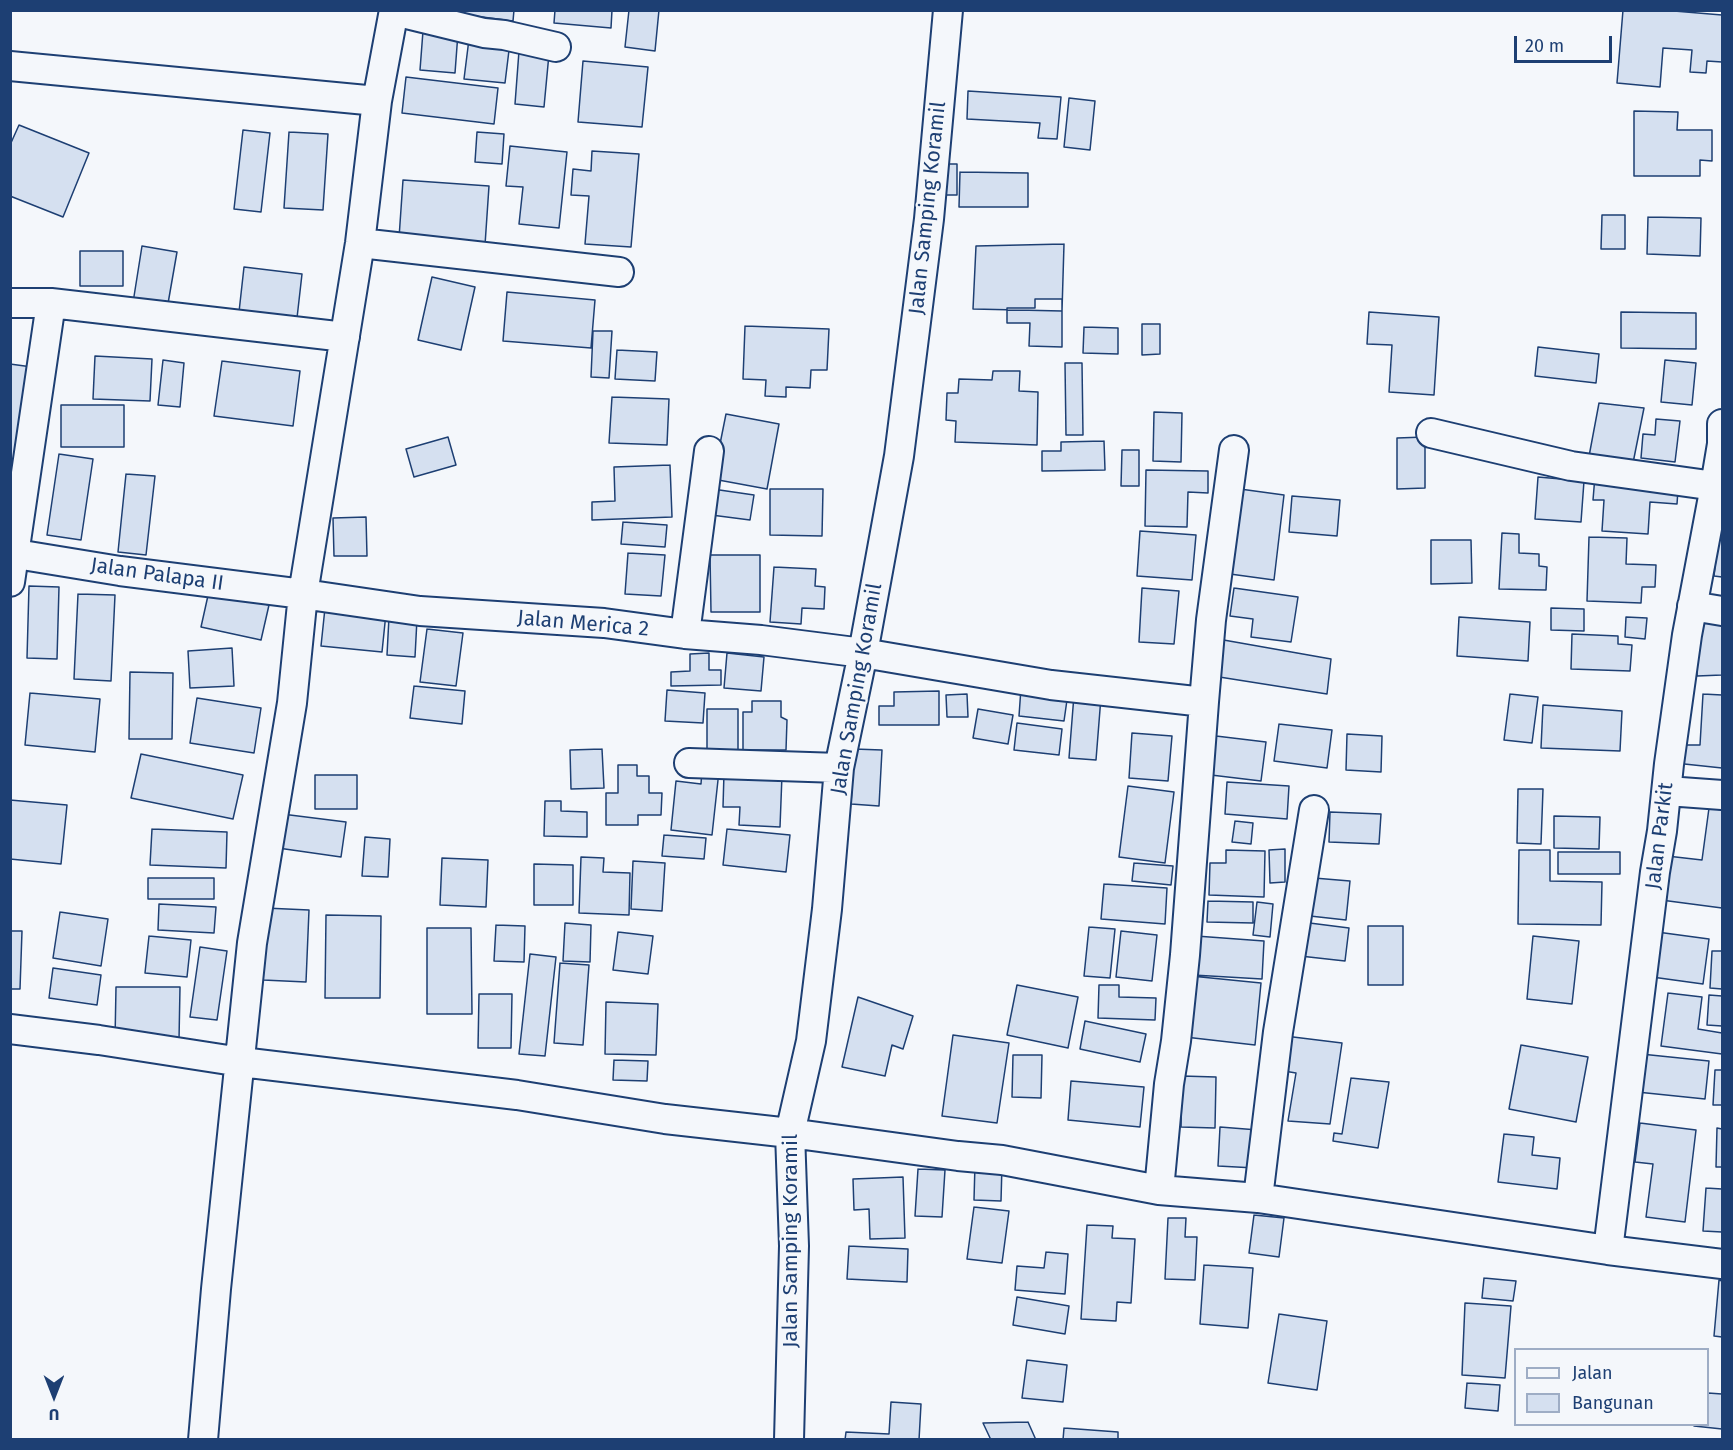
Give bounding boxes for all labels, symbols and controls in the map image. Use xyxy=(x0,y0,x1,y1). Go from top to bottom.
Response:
scale bar xyxy=(1517,24,1614,62)
text: 20 m xyxy=(1525,35,1564,57)
street label: Jalan Samping Koramil xyxy=(904,100,952,316)
street label: Jalan Palapa II xyxy=(89,553,225,597)
street label: Jalan Samping Koramil xyxy=(826,581,888,797)
street label: Jalan Merica 2 xyxy=(516,606,650,642)
street label: Jalan Parkit xyxy=(1641,781,1679,891)
street label: Jalan Samping Koramil xyxy=(778,1134,804,1348)
legend xyxy=(1514,1348,1709,1426)
text: Jalan xyxy=(1572,1362,1613,1384)
north arrow xyxy=(24,1366,84,1426)
text: Bangunan xyxy=(1572,1392,1654,1414)
text: U xyxy=(49,1405,59,1424)

